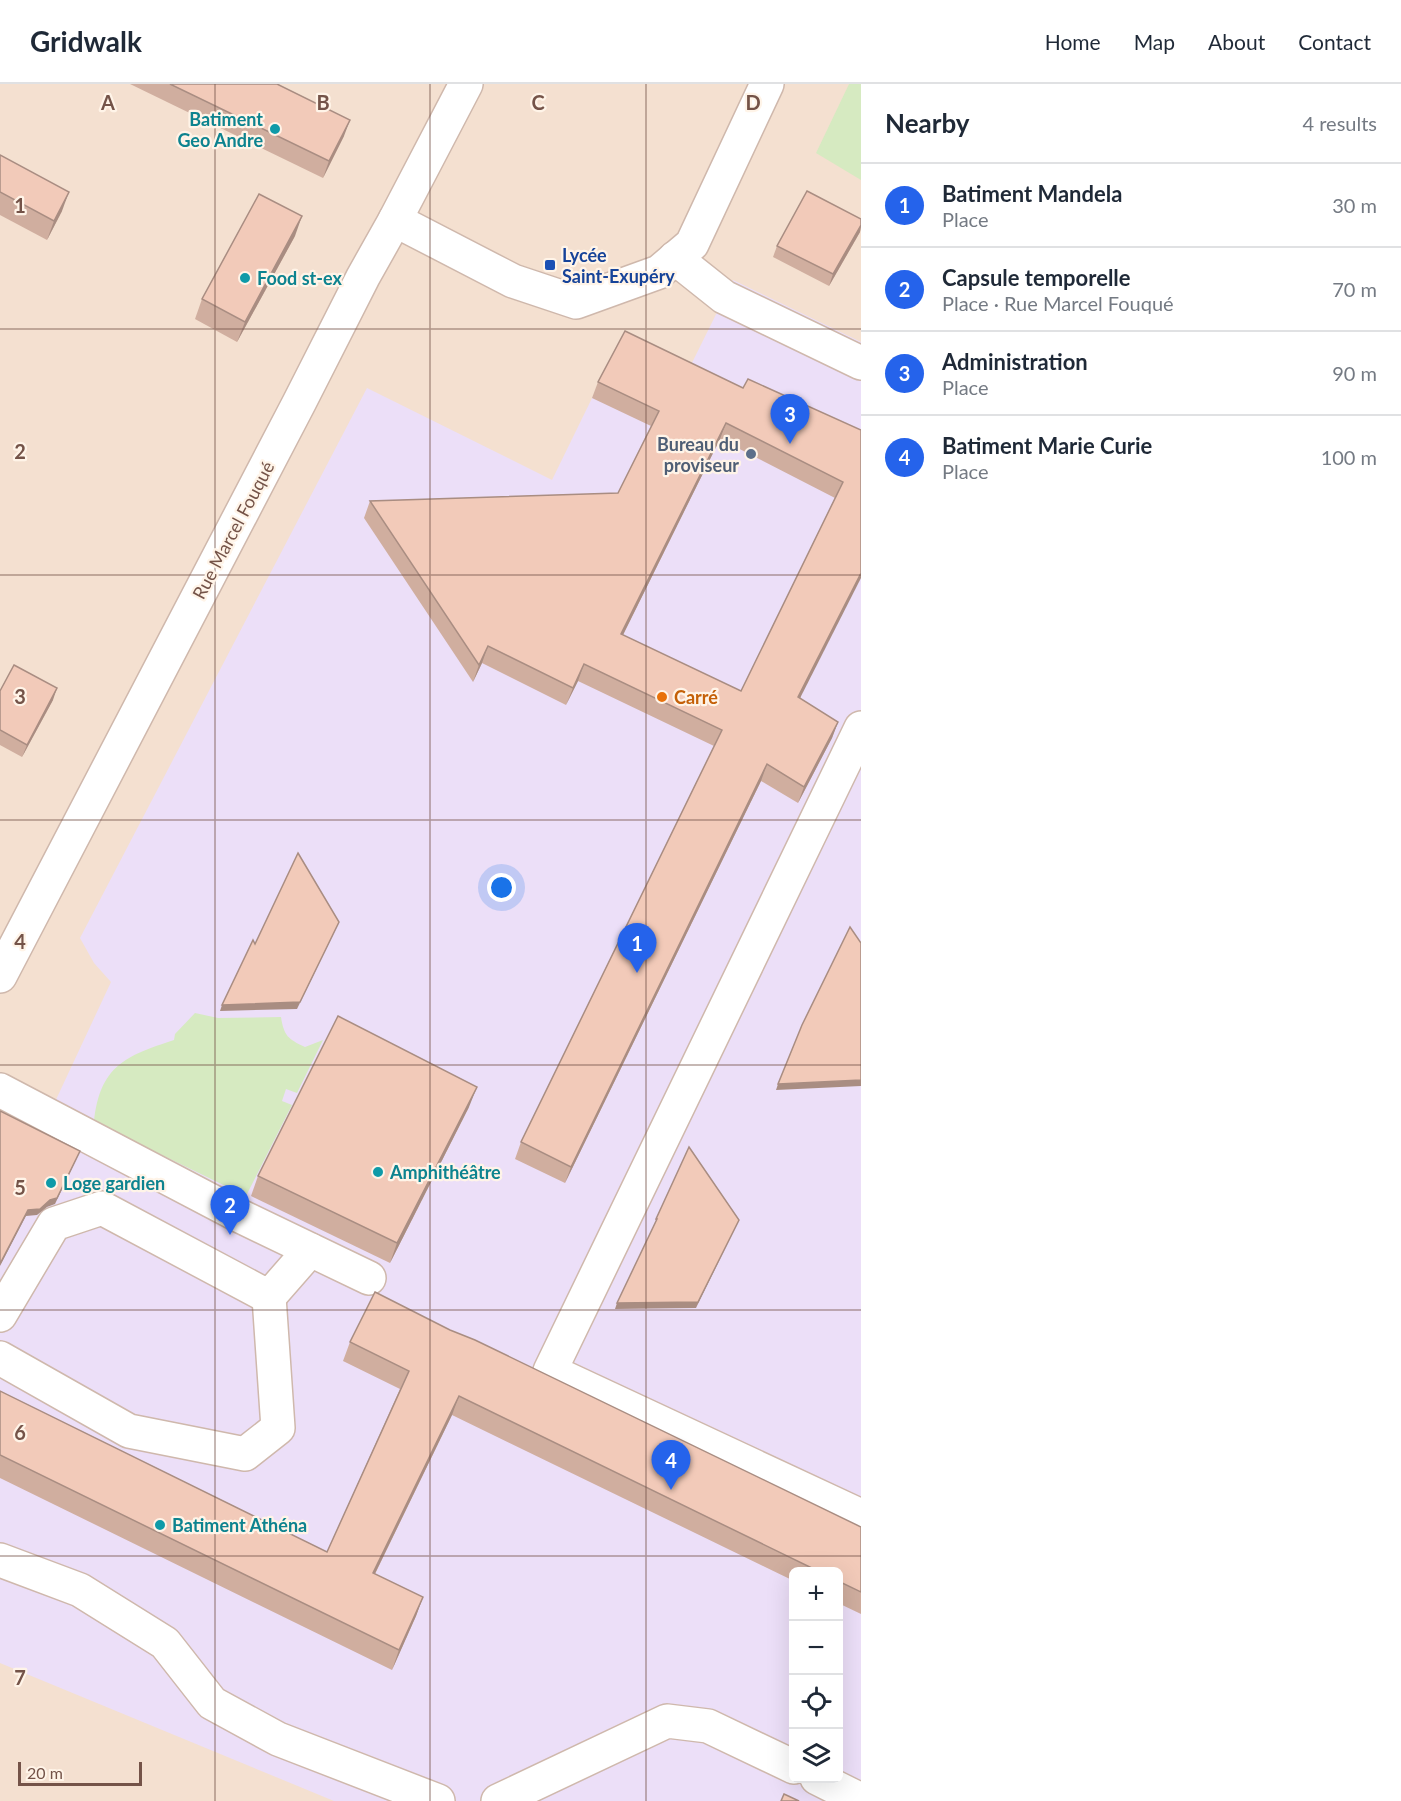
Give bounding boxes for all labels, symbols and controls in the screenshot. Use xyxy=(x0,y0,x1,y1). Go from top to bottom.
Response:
text: Gridwalk xyxy=(30,24,142,58)
text: Home xyxy=(1045,29,1101,54)
text: Map xyxy=(1134,29,1175,54)
text: About xyxy=(1208,29,1265,54)
text: Contact xyxy=(1298,29,1371,54)
text: A xyxy=(100,90,115,114)
text: B xyxy=(316,90,330,114)
text: C xyxy=(531,90,545,114)
text: D xyxy=(745,90,761,114)
text: Nearby xyxy=(885,107,970,139)
place label: Batiment Geo Andre xyxy=(177,108,263,151)
text: 4 results xyxy=(1302,111,1377,135)
marker: Batiment Geo Andre xyxy=(268,122,282,136)
text: Batiment Mandela xyxy=(942,180,1122,207)
text: 1 xyxy=(14,193,26,217)
text: 1 xyxy=(899,193,910,217)
text: 30 m xyxy=(1332,193,1377,217)
text: Place xyxy=(942,207,989,231)
place label: Lycée Saint-Exupéry xyxy=(562,244,675,287)
marker: Lycée Saint-Exupéry xyxy=(543,258,557,272)
text: Capsule temporelle xyxy=(942,264,1131,291)
place label: Food st-ex xyxy=(257,267,342,289)
marker: Food st-ex xyxy=(238,271,252,285)
text: 2 xyxy=(899,277,910,301)
text: 70 m xyxy=(1332,277,1377,301)
text: Place · Rue Marcel Fouqué xyxy=(942,291,1174,315)
text: Administration xyxy=(942,348,1088,375)
text: 3 xyxy=(899,361,910,385)
text: 90 m xyxy=(1332,361,1377,385)
text: Place xyxy=(942,375,989,399)
pin: 3 xyxy=(770,394,810,444)
text: Batiment Marie Curie xyxy=(942,432,1152,459)
place label: Bureau du proviseur xyxy=(657,433,739,476)
text: 2 xyxy=(14,439,26,463)
text: 4 xyxy=(899,445,910,469)
text: 100 m xyxy=(1321,445,1377,469)
marker: Bureau du proviseur xyxy=(744,447,758,461)
street label: Rue Marcel Fouqué xyxy=(187,457,279,603)
text: Place xyxy=(942,459,989,483)
text: 3 xyxy=(14,684,26,708)
place label: Carré xyxy=(674,686,718,708)
marker: Carré xyxy=(655,690,669,704)
your location xyxy=(487,873,516,902)
pin: 1 xyxy=(618,924,656,973)
text: 4 xyxy=(14,929,26,953)
place label: Amphithéâtre xyxy=(389,1161,501,1183)
marker: Amphithéâtre xyxy=(371,1165,385,1179)
place label: Loge gardien xyxy=(63,1172,165,1194)
text: 5 xyxy=(14,1175,26,1199)
marker: Loge gardien xyxy=(44,1176,58,1190)
pin: 2 xyxy=(210,1186,250,1235)
text: 6 xyxy=(14,1420,26,1444)
pin: 4 xyxy=(652,1440,690,1490)
place label: Batiment Athéna xyxy=(172,1514,307,1536)
marker: Batiment Athéna xyxy=(153,1518,167,1532)
map controls xyxy=(789,1567,843,1783)
button: + xyxy=(789,1567,843,1621)
button: − xyxy=(789,1621,843,1675)
text: 7 xyxy=(14,1665,26,1689)
button: locate xyxy=(789,1675,843,1729)
button: layers xyxy=(789,1729,843,1783)
scale bar xyxy=(18,1759,142,1786)
text: 20 m xyxy=(27,1763,63,1782)

